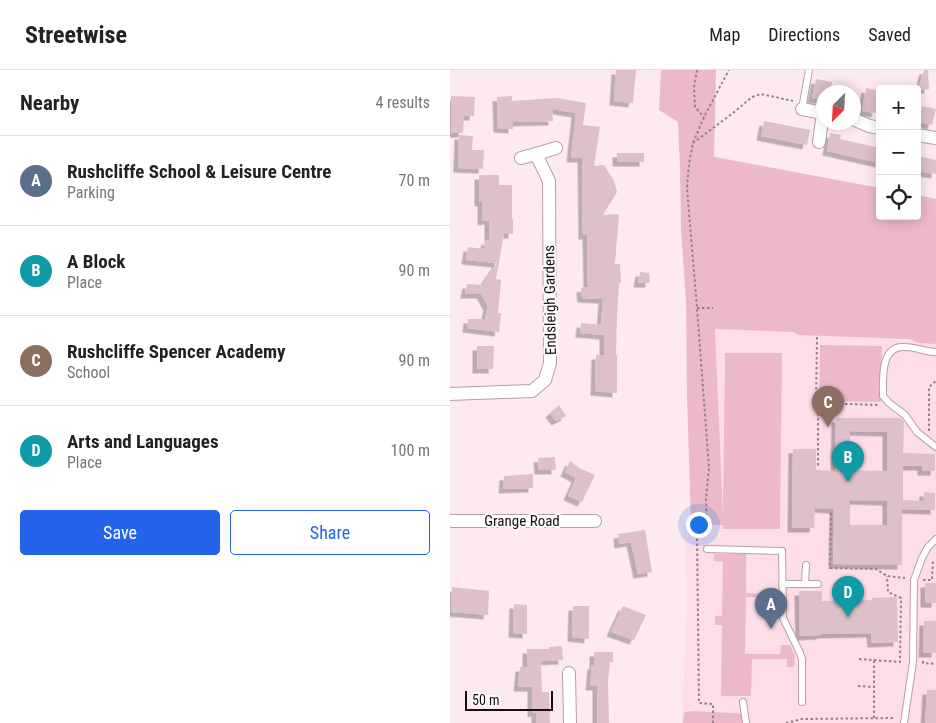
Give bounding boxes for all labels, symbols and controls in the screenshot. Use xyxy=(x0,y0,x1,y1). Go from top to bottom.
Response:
text: Streetwise xyxy=(25,21,127,49)
text: Map xyxy=(709,24,740,45)
text: Directions xyxy=(768,24,840,45)
text: Saved xyxy=(868,24,911,45)
north arrow xyxy=(816,85,861,130)
map controls xyxy=(876,85,921,220)
button: + xyxy=(876,85,921,130)
text: Nearby xyxy=(20,91,79,115)
text: 4 results xyxy=(375,93,430,112)
button: − xyxy=(876,130,921,175)
text: Rushcliffe School & Leisure Centre xyxy=(67,160,331,183)
text: A xyxy=(31,171,41,190)
text: 70 m xyxy=(398,171,430,190)
button: locate xyxy=(876,175,921,220)
text: Parking xyxy=(67,183,115,202)
street label: Endsleigh Gardens xyxy=(540,245,560,355)
text: A Block xyxy=(67,250,125,273)
text: B xyxy=(32,261,40,280)
text: 90 m xyxy=(398,261,430,280)
text: Place xyxy=(67,273,102,292)
text: Rushcliffe Spencer Academy xyxy=(67,340,286,363)
text: C xyxy=(31,351,41,370)
text: 90 m xyxy=(398,351,430,370)
text: School xyxy=(67,363,110,382)
pin: C xyxy=(812,386,844,427)
text: Arts and Languages xyxy=(67,430,219,453)
text: D xyxy=(31,441,41,460)
text: 100 m xyxy=(391,441,430,460)
pin: B xyxy=(832,441,864,482)
text: Place xyxy=(67,453,102,472)
button: Save xyxy=(20,510,220,555)
button: Share xyxy=(230,510,430,555)
street label: Grange Road xyxy=(484,512,560,530)
your location xyxy=(686,512,712,538)
pin: D xyxy=(832,576,864,617)
pin: A xyxy=(755,588,787,629)
scale bar xyxy=(465,688,552,711)
text: 50 m xyxy=(472,692,500,708)

